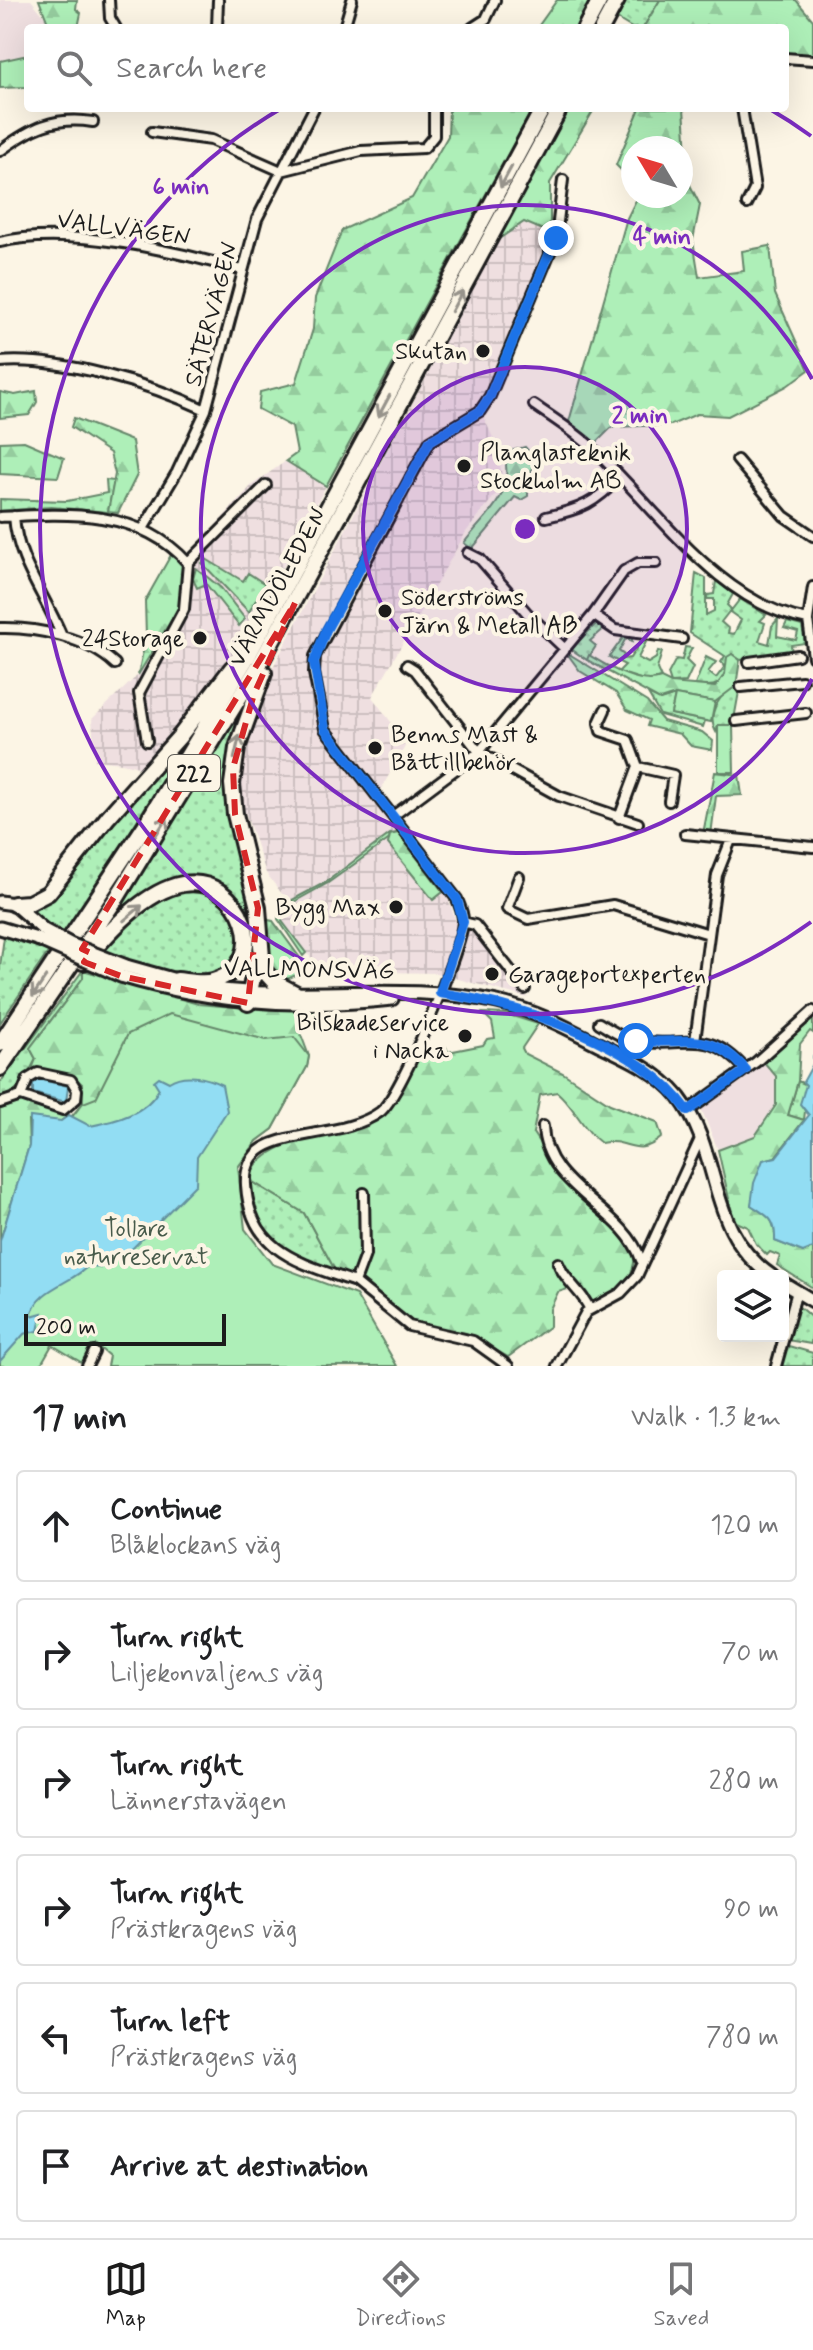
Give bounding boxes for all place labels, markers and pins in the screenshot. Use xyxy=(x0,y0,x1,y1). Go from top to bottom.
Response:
place label: Skutan xyxy=(395,337,467,368)
marker: Skutan xyxy=(474,342,492,360)
place label: Planglasteknik Stockholm AB xyxy=(480,438,631,497)
marker: Planglasteknik Stockholm AB xyxy=(455,457,473,475)
centre of rings xyxy=(511,515,539,543)
place label: Söderströms Järn & Metall AB xyxy=(401,583,577,642)
marker: Söderströms Järn & Metall AB xyxy=(376,602,394,620)
place label: 24Storage xyxy=(82,624,184,655)
marker: 24Storage xyxy=(191,629,209,647)
place label: Benns Mast & Båttillbehör xyxy=(391,720,538,779)
marker: Benns Mast & Båttillbehör xyxy=(366,739,384,757)
place label: Bygg Max xyxy=(275,893,380,926)
marker: Bygg Max xyxy=(387,898,405,916)
place label: Garageportexperten xyxy=(508,960,706,993)
marker: Garageportexperten xyxy=(483,965,501,983)
place label: Bilskadeservice i Nacka xyxy=(296,1008,450,1067)
marker: Bilskadeservice i Nacka xyxy=(456,1027,474,1045)

